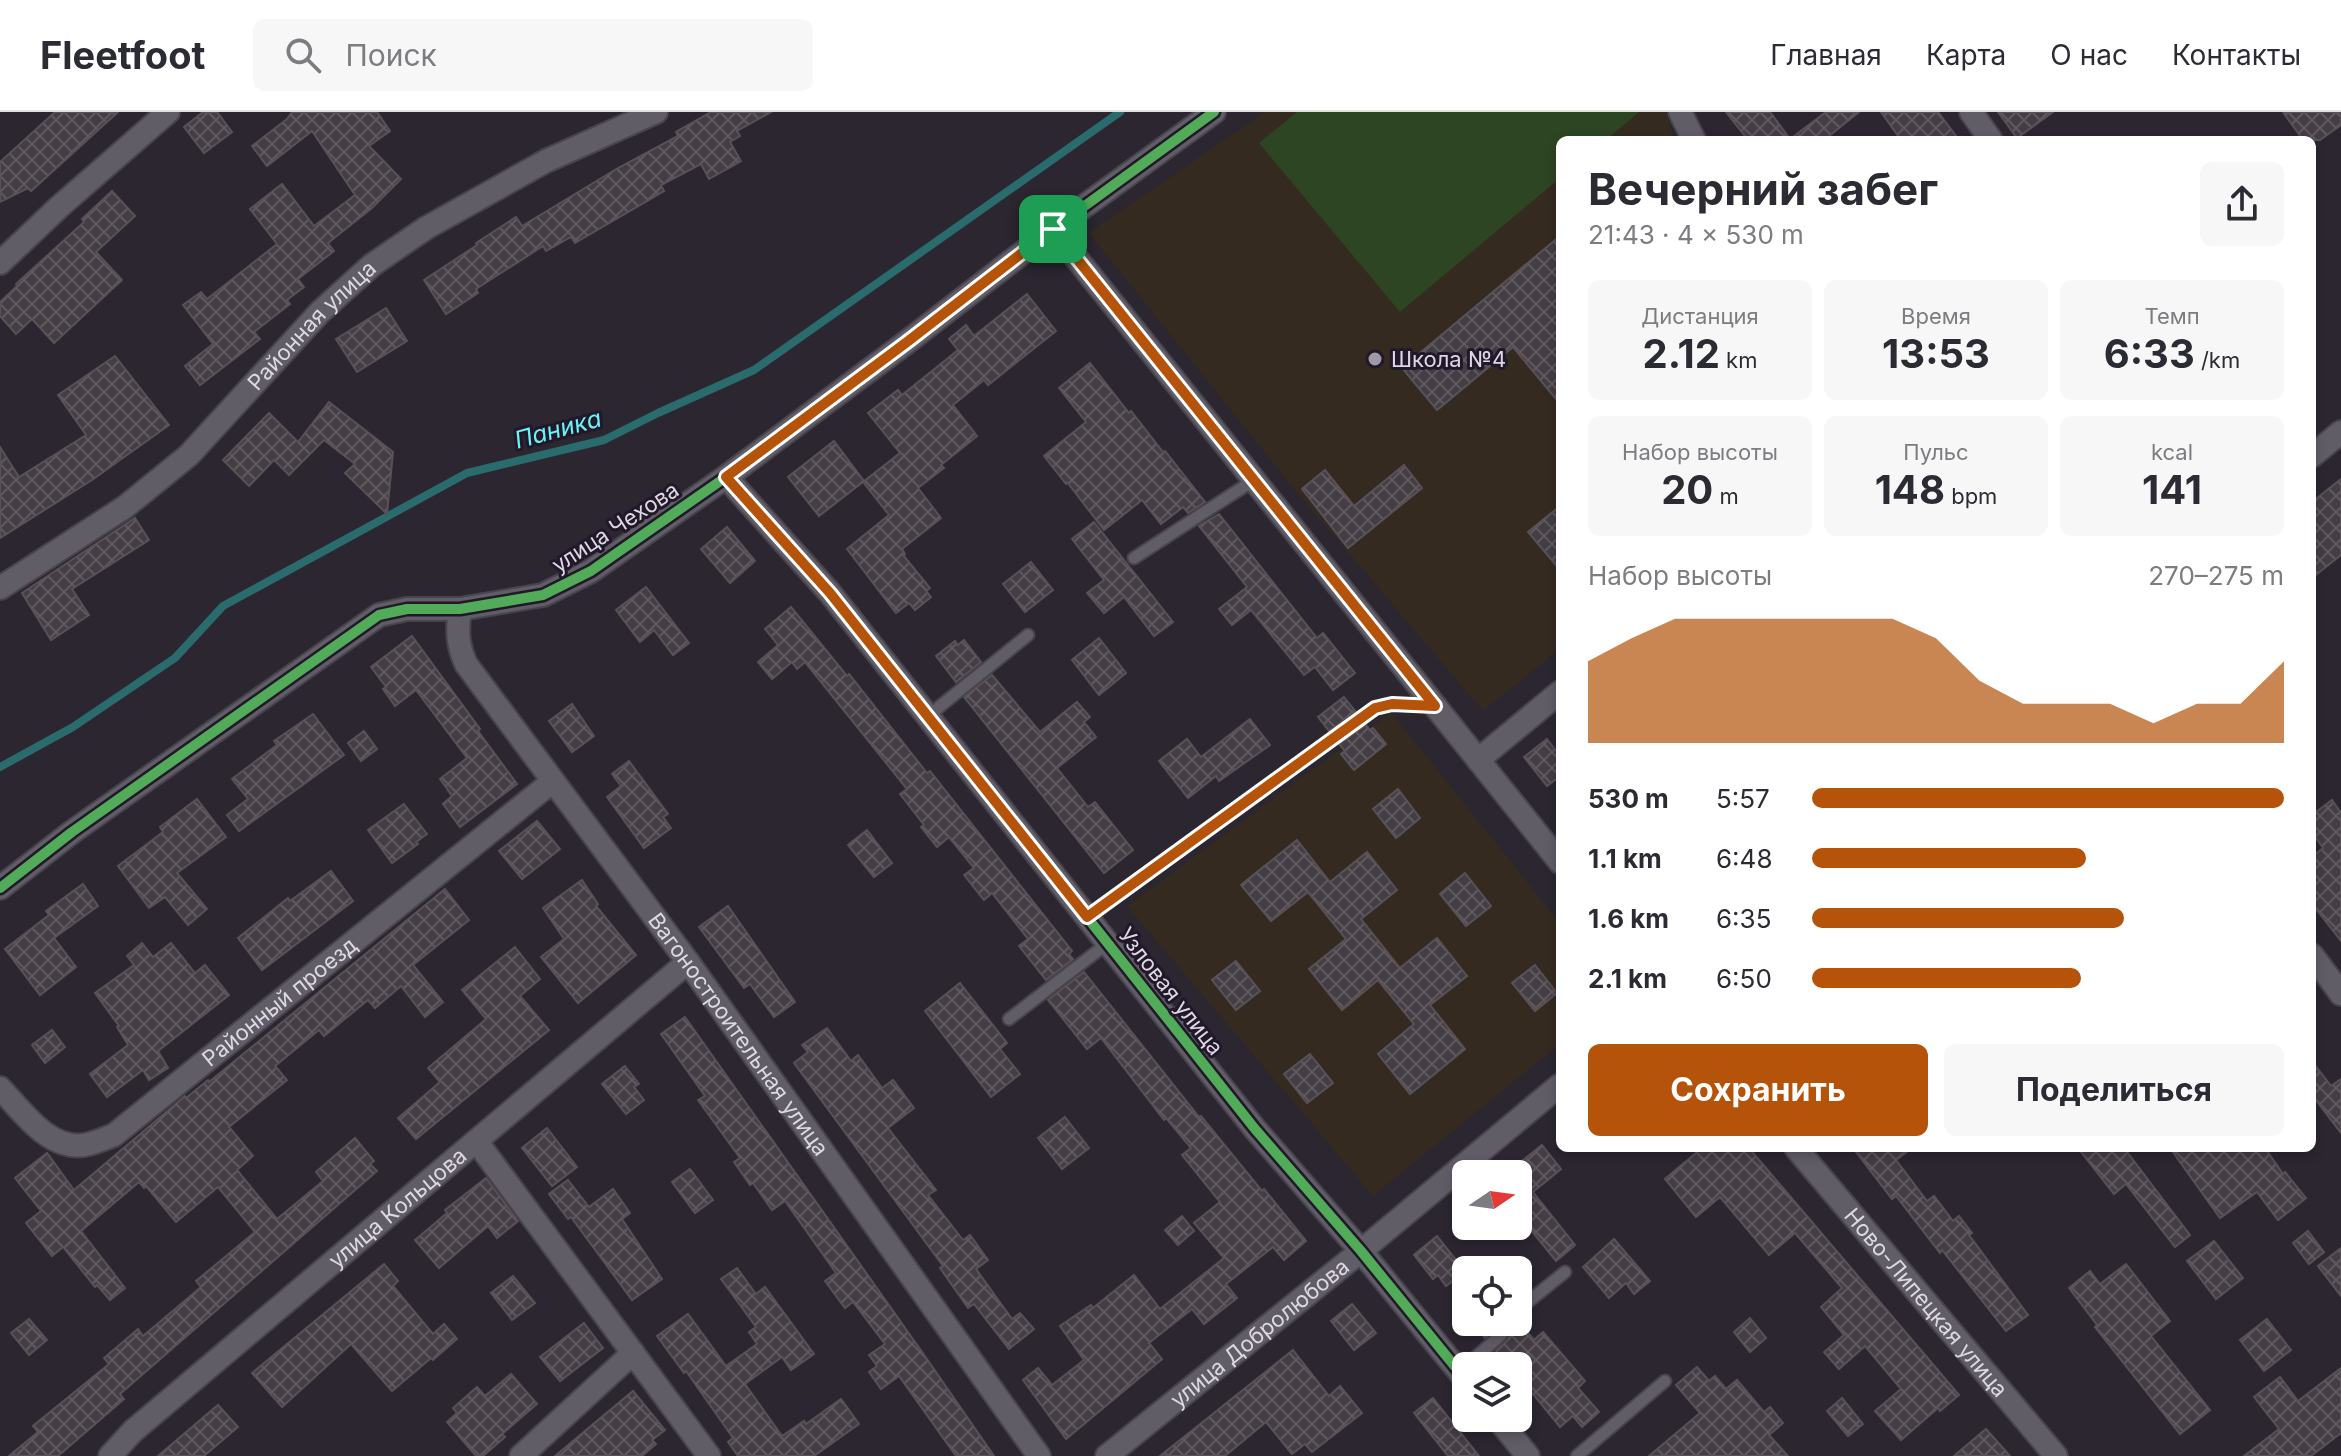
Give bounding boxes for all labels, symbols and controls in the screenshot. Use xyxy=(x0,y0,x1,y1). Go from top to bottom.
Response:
search box xyxy=(253,19,813,91)
text: Fleetfoot xyxy=(40,32,205,78)
icon: search xyxy=(281,33,325,77)
text: Поиск xyxy=(345,37,437,73)
text: Главная xyxy=(1770,38,1882,72)
text: Карта xyxy=(1926,38,2006,72)
text: О нас xyxy=(2050,38,2128,72)
text: Контакты xyxy=(2172,38,2301,72)
text: Вечерний забег xyxy=(1588,162,1938,216)
button: share xyxy=(2200,162,2284,246)
pin xyxy=(1019,195,1087,263)
icon: arrive xyxy=(1031,207,1075,251)
text: 21:43 · 4 × 530 m xyxy=(1588,219,1804,250)
street label: Районная улица xyxy=(242,255,381,395)
text: Дистанция xyxy=(1641,303,1759,329)
text: Время xyxy=(1901,303,1971,329)
text: Темп xyxy=(2144,303,2200,329)
text: 2.12 xyxy=(1643,329,1720,378)
text: 13:53 xyxy=(1882,329,1990,378)
text: 6:33 xyxy=(2104,329,2195,378)
place label: Школа №4 xyxy=(1391,346,1506,372)
text: km xyxy=(1720,347,1757,373)
text: /km xyxy=(2195,347,2240,373)
marker: Школа №4 xyxy=(1366,350,1384,368)
water label: Паника xyxy=(511,404,605,454)
text: Набор высоты xyxy=(1622,439,1778,465)
text: Пульс xyxy=(1903,439,1969,465)
text: kcal xyxy=(2151,439,2193,465)
text: 20 xyxy=(1661,465,1713,514)
text: 148 xyxy=(1875,465,1945,514)
text: 141 xyxy=(2142,465,2202,514)
street label: улица Чехова xyxy=(547,476,683,578)
text: m xyxy=(1713,483,1739,509)
text: bpm xyxy=(1945,483,1997,509)
text: Набор высоты xyxy=(1588,560,1772,591)
text: 270–275 m xyxy=(2148,560,2284,591)
text: 530 m xyxy=(1588,783,1669,814)
text: 5:57 xyxy=(1716,783,1770,814)
text: 1.1 km xyxy=(1588,843,1662,874)
text: 6:48 xyxy=(1716,843,1773,874)
text: 1.6 km xyxy=(1588,903,1669,934)
text: 6:35 xyxy=(1716,903,1771,934)
street label: Вагоностроительная улица xyxy=(643,908,834,1161)
street label: Узловая улица xyxy=(1113,922,1229,1060)
street label: Районный проезд xyxy=(197,931,362,1072)
text: 2.1 km xyxy=(1588,963,1667,994)
text: 6:50 xyxy=(1716,963,1772,994)
button: Сохранить xyxy=(1588,1044,1928,1136)
button: Поделиться xyxy=(1944,1044,2284,1136)
street label: улица Кольцова xyxy=(323,1142,471,1273)
north arrow xyxy=(1452,1160,1532,1240)
map controls xyxy=(1452,1160,1532,1432)
street label: Ново-Липецкая улица xyxy=(1839,1203,2013,1402)
street label: улица Добролюбова xyxy=(1165,1253,1354,1413)
button: locate xyxy=(1452,1256,1532,1336)
button: layers xyxy=(1452,1352,1532,1432)

